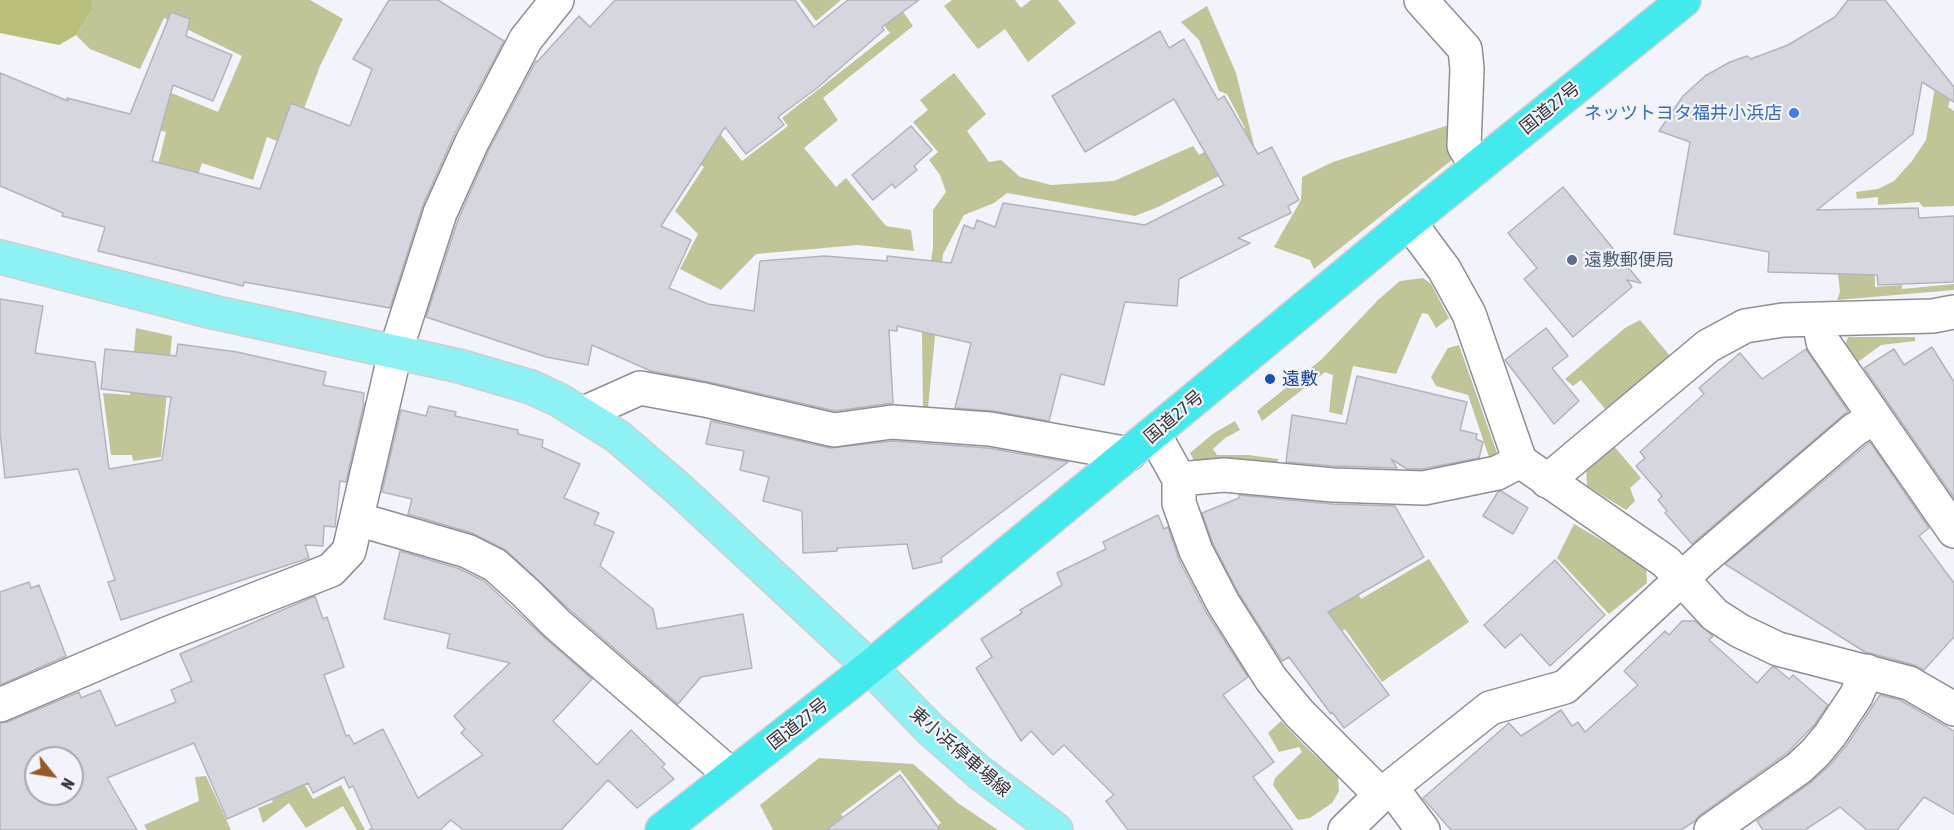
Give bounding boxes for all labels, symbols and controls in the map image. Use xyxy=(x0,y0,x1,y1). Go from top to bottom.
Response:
street label: 国道27号 xyxy=(1516,77,1584,139)
place label: ネッツトヨタ福井小浜店 xyxy=(1584,102,1782,124)
marker: ネッツトヨタ福井小浜店 xyxy=(1787,106,1801,120)
place label: 遠敷郵便局 xyxy=(1584,249,1674,271)
marker: 遠敷郵便局 xyxy=(1565,253,1579,267)
place label: 遠敷 xyxy=(1282,368,1318,390)
marker: 遠敷 xyxy=(1263,372,1277,386)
street label: 国道27号 xyxy=(1140,386,1208,448)
street label: 国道27号 xyxy=(763,694,833,754)
street label: 東小浜停車場線 xyxy=(905,703,1015,801)
north arrow xyxy=(24,746,84,806)
text: N xyxy=(58,775,78,793)

